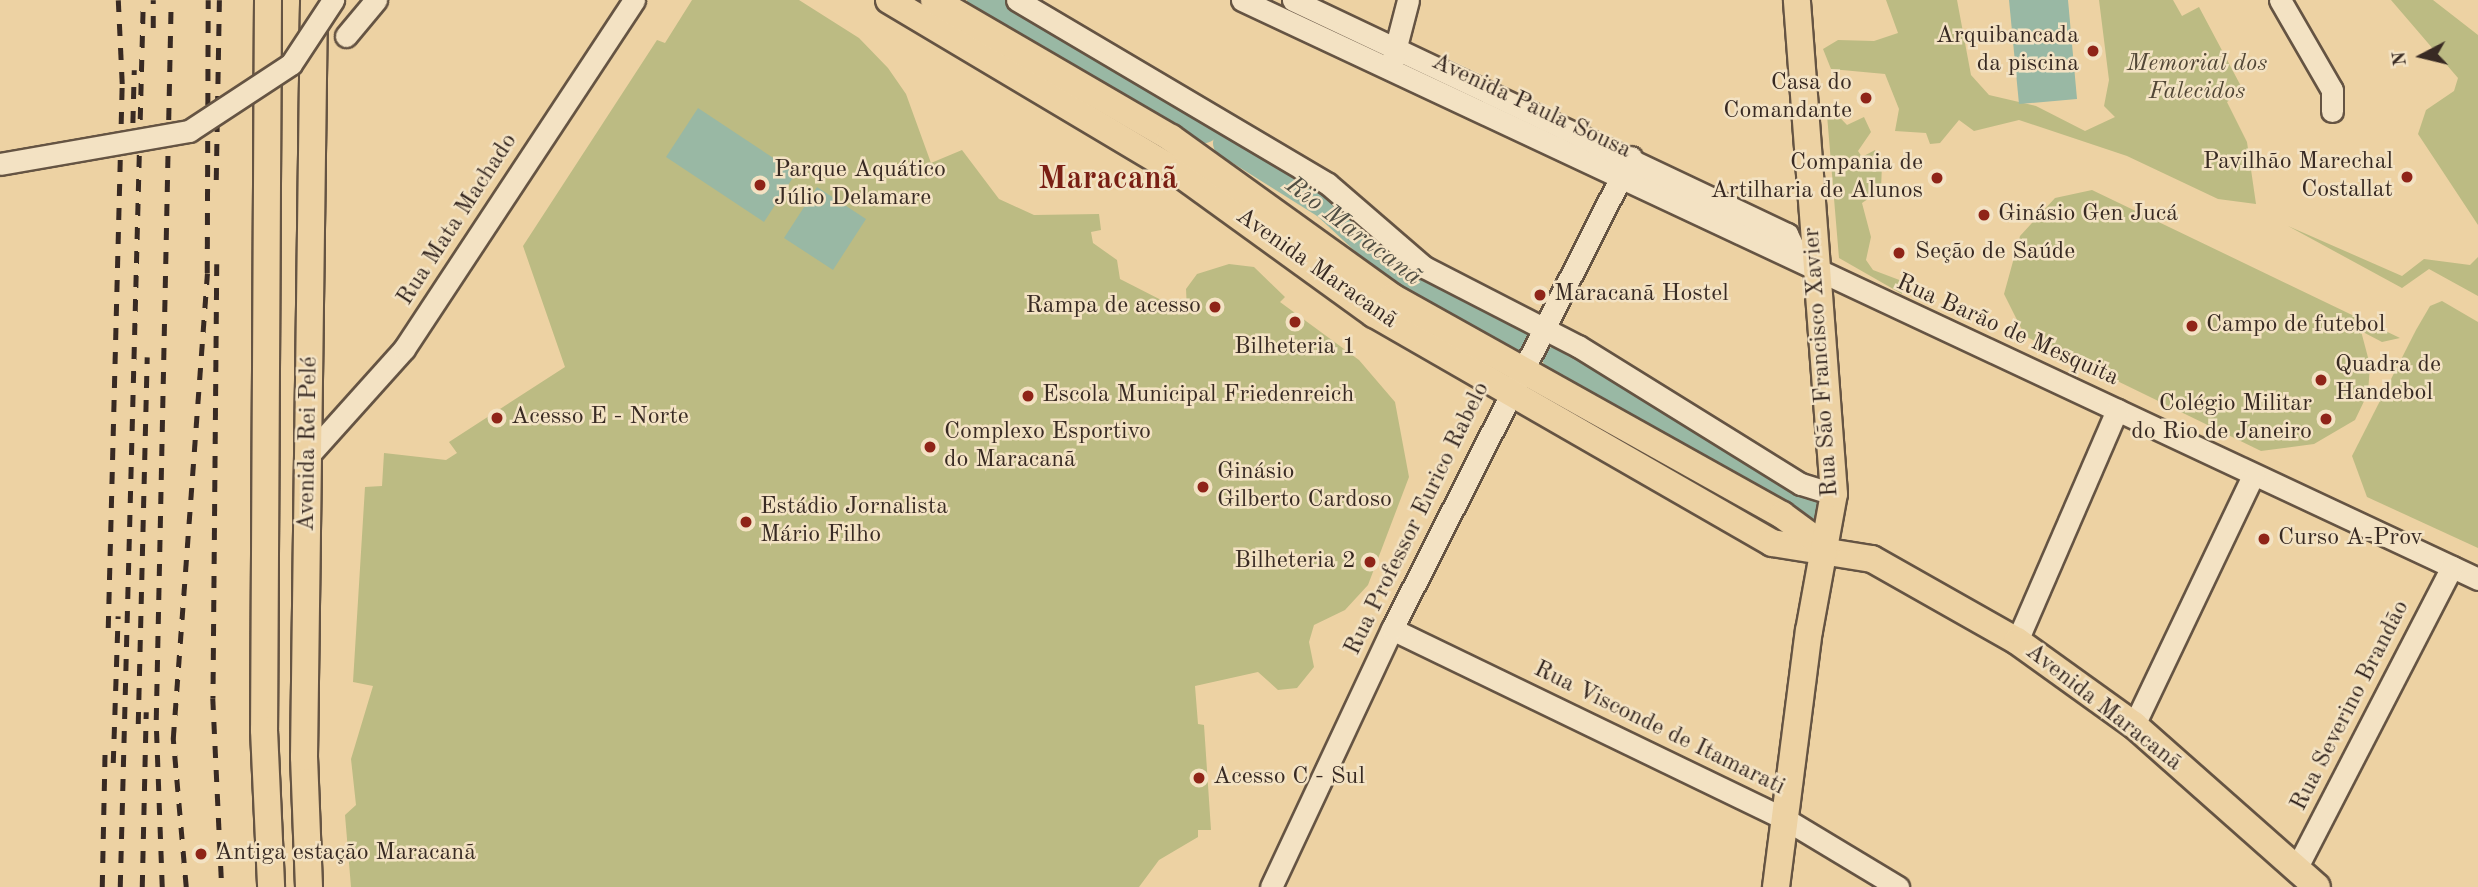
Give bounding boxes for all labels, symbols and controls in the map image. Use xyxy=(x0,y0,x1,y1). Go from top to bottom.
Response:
north arrow xyxy=(2387,21,2457,91)
place label: Arquibancada da piscina xyxy=(1936,23,2079,79)
marker: Arquibancada da piscina xyxy=(2085,43,2101,59)
street label: Avenida Paula Sousa xyxy=(1427,48,1635,166)
text: N xyxy=(2390,50,2411,67)
park label: Memorial dos Falecidos xyxy=(2127,51,2267,107)
place label: Casa do Comandante xyxy=(1723,70,1852,126)
marker: Casa do Comandante xyxy=(1858,90,1874,106)
street label: Rua Mata Machado xyxy=(392,129,524,311)
place label: Pavilhão Marechal Costallat xyxy=(2203,149,2393,205)
place label: Compania de Artilharia de Alunos xyxy=(1710,150,1923,206)
place label: Parque Aquático Júlio Delamare xyxy=(774,157,946,213)
district label: Maracanã xyxy=(1038,161,1178,199)
marker: Pavilhão Marechal Costallat xyxy=(2399,169,2415,185)
marker: Compania de Artilharia de Alunos xyxy=(1929,170,1945,186)
water label: Rio Maracanã xyxy=(1279,171,1427,293)
marker: Parque Aquático Júlio Delamare xyxy=(752,177,768,193)
place label: Ginásio Gen Jucá xyxy=(1998,201,2178,229)
street label: Avenida Maracanã xyxy=(1230,202,1402,336)
marker: Ginásio Gen Jucá xyxy=(1976,207,1992,223)
street label: Rua São Francisco Xavier xyxy=(1798,226,1846,498)
place label: Seção de Saúde xyxy=(1915,239,2075,267)
marker: Seção de Saúde xyxy=(1889,243,1909,263)
street label: Rua Barão de Mesquita xyxy=(1891,269,2123,393)
place label: Maracanã Hostel xyxy=(1554,281,1729,309)
marker: Maracanã Hostel xyxy=(1532,287,1548,303)
place label: Rampa de acesso xyxy=(1026,293,1201,321)
marker: Rampa de acesso xyxy=(1207,299,1223,315)
place label: Campo de futebol xyxy=(2206,312,2385,340)
marker: Bilheteria 1 xyxy=(1287,314,1303,330)
marker: Campo de futebol xyxy=(2184,318,2200,334)
place label: Bilheteria 1 xyxy=(1234,334,1356,362)
place label: Quadra de Handebol xyxy=(2335,352,2441,408)
street label: Avenida Rei Pelé xyxy=(293,356,325,532)
marker: Quadra de Handebol xyxy=(2313,372,2329,388)
street label: Rua Professor Eurico Rabelo xyxy=(1339,378,1497,660)
place label: Escola Municipal Friedenreich xyxy=(1042,382,1354,410)
marker: Escola Municipal Friedenreich xyxy=(1020,388,1036,404)
place label: Colégio Militar do Rio de Janeiro xyxy=(2131,391,2312,447)
place label: Acesso E - Norte xyxy=(511,404,689,432)
marker: Acesso E - Norte xyxy=(489,410,505,426)
marker: Colégio Militar do Rio de Janeiro xyxy=(2318,411,2334,427)
place label: Complexo Esportivo do Maracanã xyxy=(944,419,1151,475)
marker: Complexo Esportivo do Maracanã xyxy=(922,439,938,455)
place label: Ginásio Gilberto Cardoso xyxy=(1217,459,1392,515)
marker: Ginásio Gilberto Cardoso xyxy=(1195,479,1211,495)
place label: Estádio Jornalista Mário Filho xyxy=(760,494,948,550)
marker: Estádio Jornalista Mário Filho xyxy=(738,514,754,530)
place label: Curso A-Prov xyxy=(2278,525,2423,553)
marker: Curso A-Prov xyxy=(2256,531,2272,547)
place label: Bilheteria 2 xyxy=(1234,548,1356,576)
marker: Bilheteria 2 xyxy=(1362,554,1378,570)
street label: Rua Severino Brandão xyxy=(2285,596,2417,816)
street label: Avenida Maracanã xyxy=(2019,638,2187,778)
street label: Rua Visconde de Itamarati xyxy=(1529,656,1789,802)
place label: Acesso C - Sul xyxy=(1213,764,1365,792)
marker: Acesso C - Sul xyxy=(1191,770,1207,786)
place label: Antiga estação Maracanã xyxy=(215,840,476,868)
marker: Antiga estação Maracanã xyxy=(193,846,209,862)

